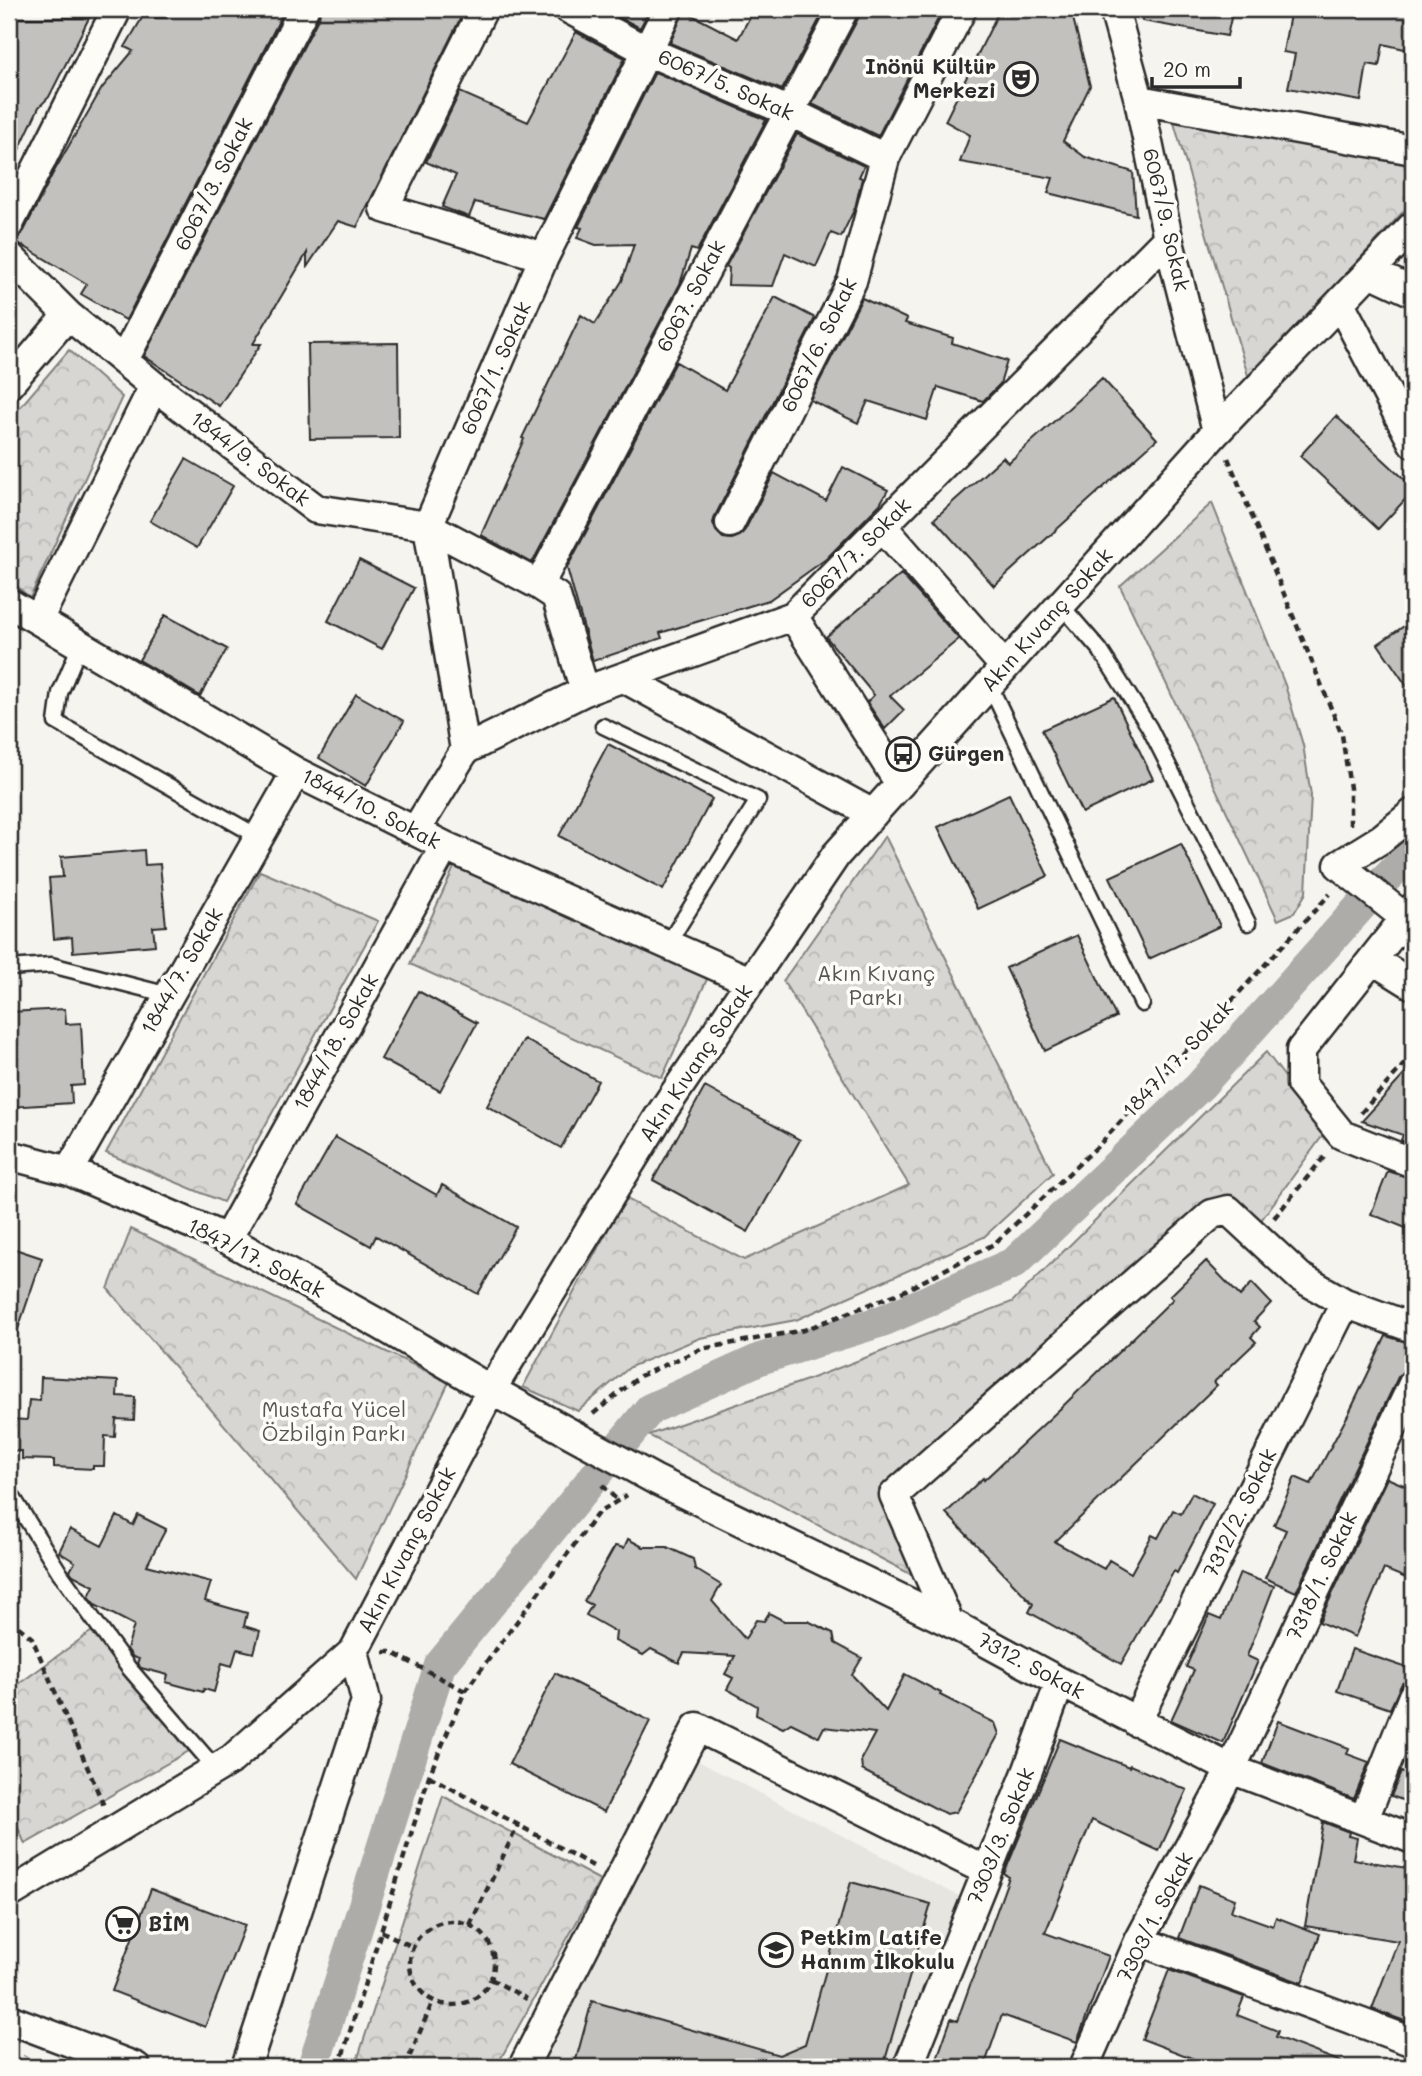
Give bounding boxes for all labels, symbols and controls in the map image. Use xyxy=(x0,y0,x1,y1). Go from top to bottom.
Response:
street label: 6067/5. Sokak xyxy=(654,42,799,126)
scale bar xyxy=(1152,46,1240,90)
place label: Inönü Kültür Merkezi xyxy=(865,52,996,103)
text: 20 m xyxy=(1163,55,1211,82)
theatre icon: Inönü Kültür Merkezi xyxy=(1002,60,1040,98)
street label: 6067/3. Sokak xyxy=(168,112,258,254)
street label: 6067/9. Sokak xyxy=(1138,145,1197,294)
street label: 6067. Sokak xyxy=(649,235,730,356)
street label: 6067/6. Sokak xyxy=(773,273,862,416)
street label: 6067/1. Sokak xyxy=(453,297,536,438)
street label: 1844/9. Sokak xyxy=(186,404,316,512)
street label: 6067/7. Sokak xyxy=(794,491,916,613)
street label: Akın Kıvanç Sokak xyxy=(974,541,1118,697)
bus stop icon: Gürgen xyxy=(884,735,922,773)
place label: Gürgen xyxy=(928,739,1004,766)
street label: 1844/10. Sokak xyxy=(298,761,446,854)
street label: 1844/7. Sokak xyxy=(133,902,228,1039)
park label: Akın Kıvanç Parkı xyxy=(817,959,935,1010)
street label: 1844/18. Sokak xyxy=(286,968,383,1114)
street label: Akın Kıvanç Sokak xyxy=(632,978,758,1146)
street label: 1847/17. Sokak xyxy=(1116,994,1238,1122)
street label: 1847/17. Sokak xyxy=(183,1210,330,1303)
park label: Mustafa Yücel Özbilgin Parkı xyxy=(262,1395,406,1446)
street label: 7312/2. Sokak xyxy=(1196,1443,1282,1581)
street label: Akın Kıvanç Sokak xyxy=(350,1461,461,1637)
street label: 7318/1. Sokak xyxy=(1279,1507,1362,1644)
street label: 7312. Sokak xyxy=(973,1625,1090,1704)
street label: 7303/3. Sokak xyxy=(960,1763,1039,1908)
street label: 7303/1. Sokak xyxy=(1109,1847,1198,1986)
supermarket icon: BİM xyxy=(104,1905,142,1943)
place label: BİM xyxy=(148,1909,190,1936)
place label: Petkim Latife Hanım İlkokulu xyxy=(800,1923,955,1974)
school or university icon: Petkim Latife Hanım İlkokulu xyxy=(757,1931,795,1969)

